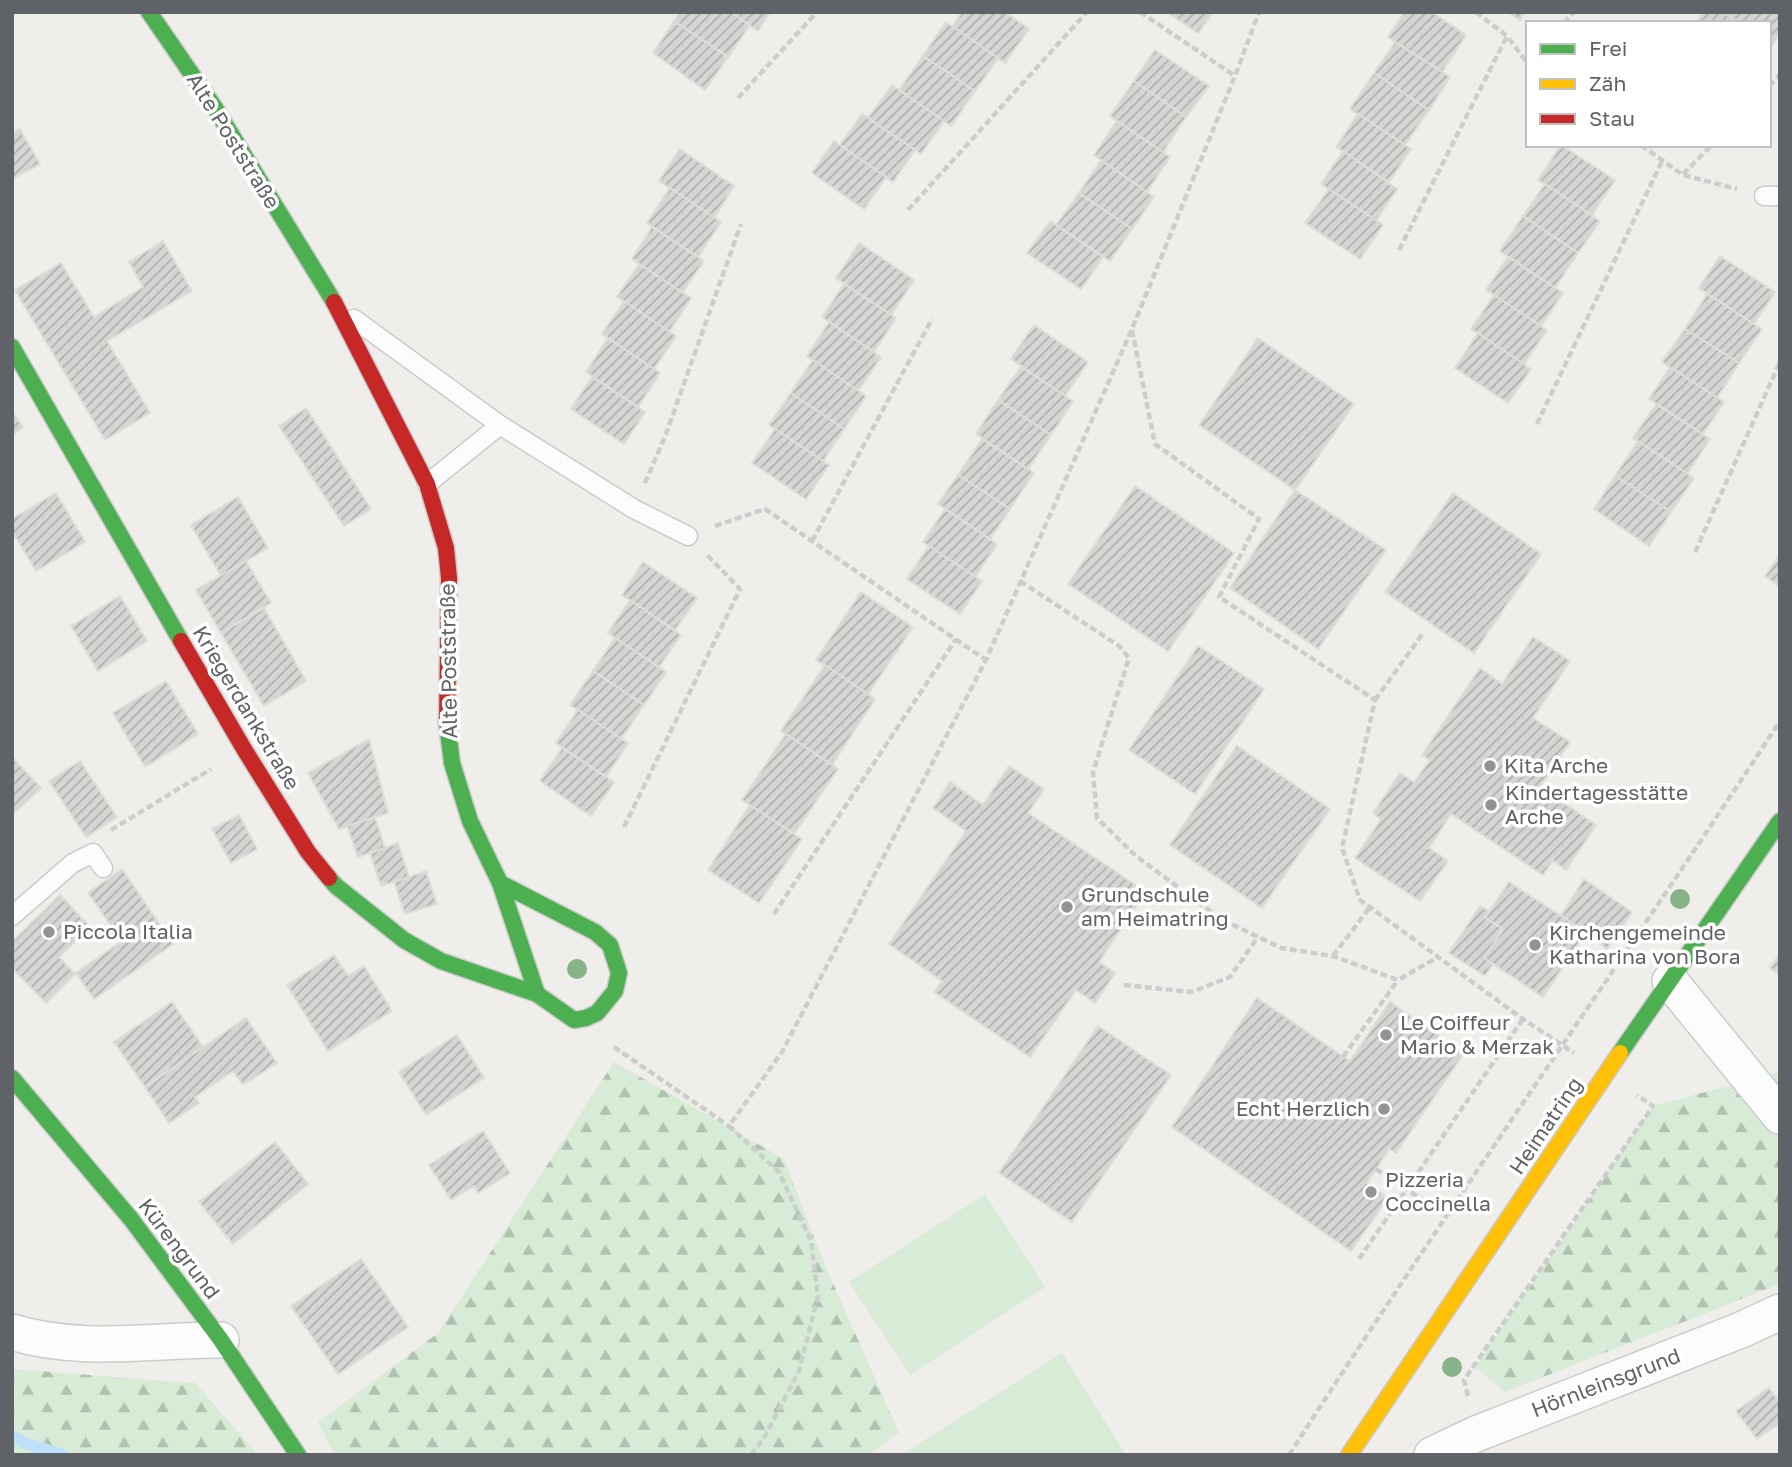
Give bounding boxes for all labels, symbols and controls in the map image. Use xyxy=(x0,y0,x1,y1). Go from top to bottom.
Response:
legend xyxy=(1526,21,1771,147)
text: Frei xyxy=(1589,35,1627,61)
street label: Alte Poststraße xyxy=(182,68,286,213)
text: Zäh xyxy=(1589,70,1626,96)
text: Stau xyxy=(1589,105,1635,131)
street label: Alte Poststraße xyxy=(434,583,462,739)
street label: Kriegerdankstraße xyxy=(188,621,306,794)
place label: Kita Arche xyxy=(1504,752,1608,778)
marker: Kita Arche xyxy=(1482,758,1498,774)
place label: Kindertagesstätte Arche xyxy=(1505,779,1688,829)
marker: Kindertagesstätte Arche xyxy=(1483,797,1499,813)
place label: Grundschule am Heimatring xyxy=(1081,881,1229,931)
marker: Grundschule am Heimatring xyxy=(1059,899,1075,915)
place label: Piccola Italia xyxy=(63,918,193,944)
place label: Kirchengemeinde Katharina von Bora xyxy=(1549,919,1741,969)
marker: Piccola Italia xyxy=(41,924,57,940)
marker: Kirchengemeinde Katharina von Bora xyxy=(1527,937,1543,953)
place label: Le Coiffeur Mario & Merzak xyxy=(1400,1009,1554,1059)
marker: Le Coiffeur Mario & Merzak xyxy=(1378,1027,1394,1043)
street label: Heimatring xyxy=(1503,1072,1587,1179)
place label: Echt Herzlich xyxy=(1236,1095,1370,1121)
marker: Echt Herzlich xyxy=(1376,1101,1392,1117)
place label: Pizzeria Coccinella xyxy=(1385,1166,1491,1216)
marker: Pizzeria Coccinella xyxy=(1363,1184,1379,1200)
street label: Kürengrund xyxy=(133,1193,226,1304)
street label: Hörnleinsgrund xyxy=(1527,1342,1684,1422)

